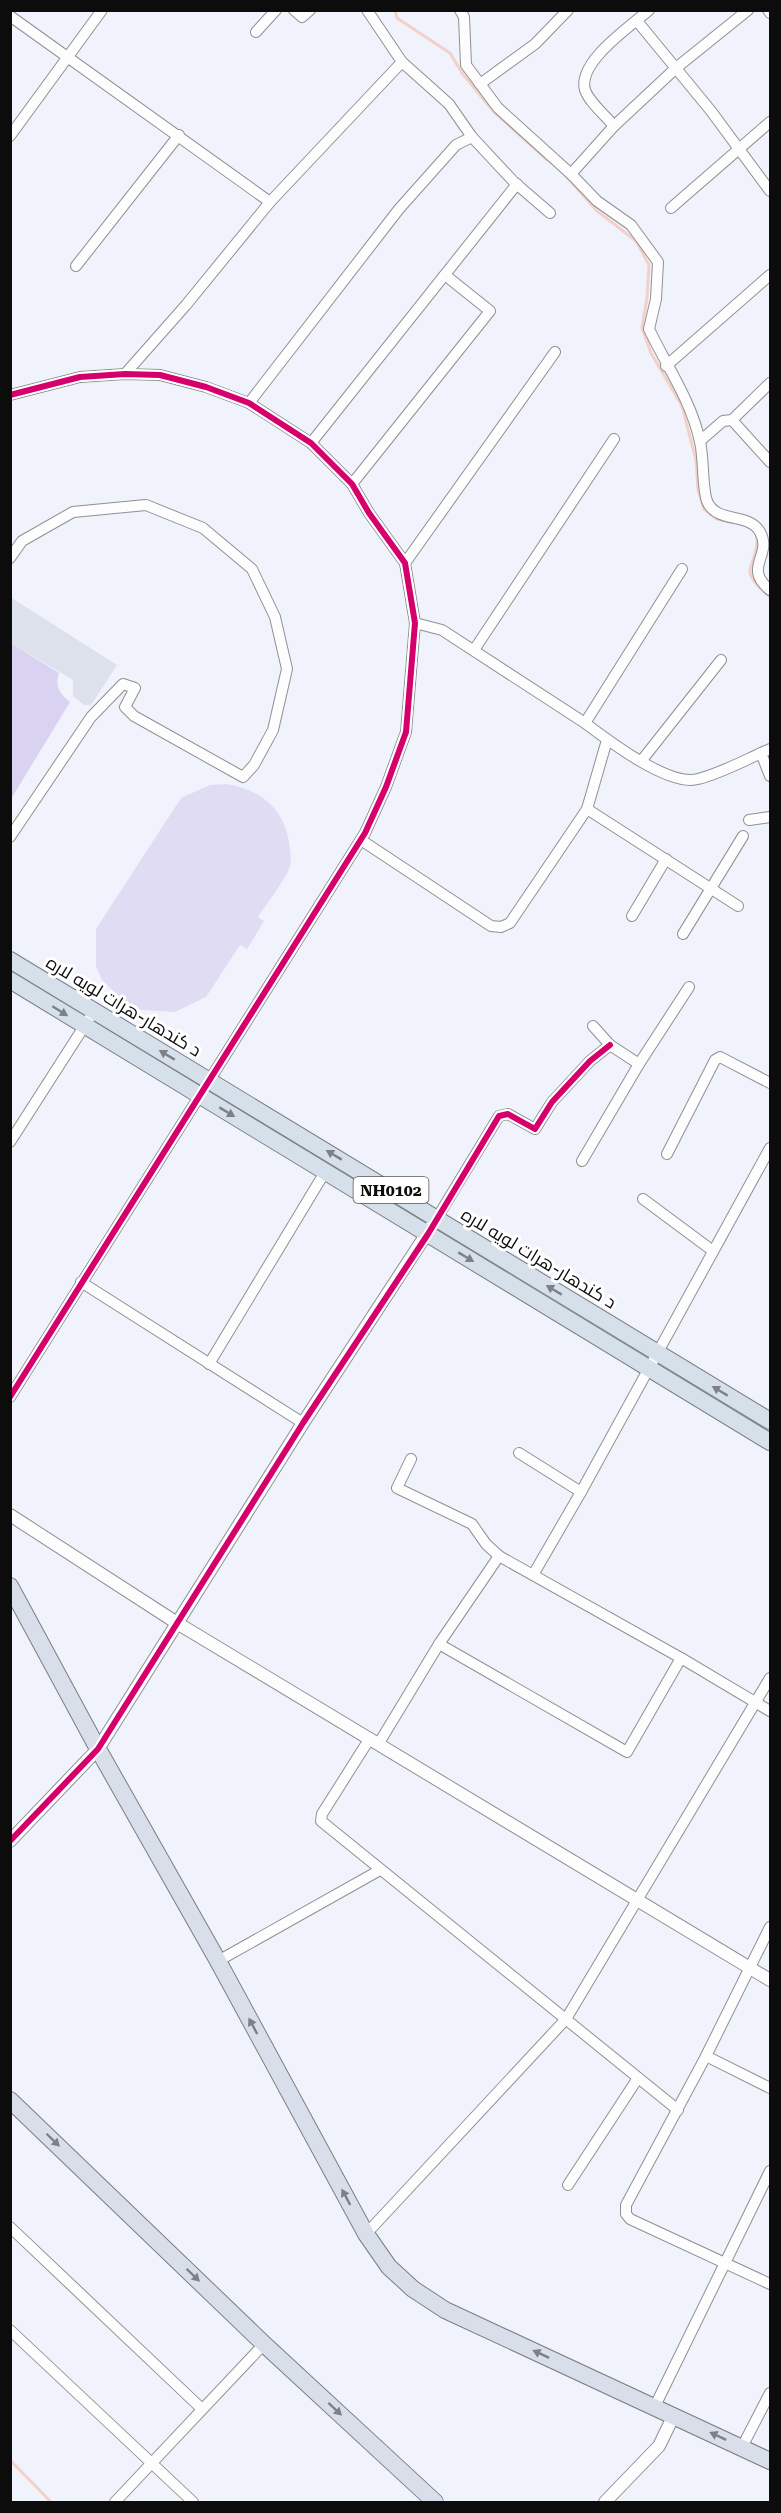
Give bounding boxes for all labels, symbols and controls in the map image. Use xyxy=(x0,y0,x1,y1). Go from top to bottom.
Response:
street label: د کندهار-هرات لويه لاره xyxy=(42,951,205,1061)
one-way arrow xyxy=(52,1005,68,1016)
one-way arrow xyxy=(159,1049,175,1060)
one-way arrow xyxy=(219,1107,235,1118)
one-way arrow xyxy=(326,1150,342,1161)
road number: NH0102 xyxy=(354,1177,428,1203)
street label: د کندهار-هرات لويه لاره xyxy=(457,1203,620,1313)
one-way arrow xyxy=(458,1251,474,1262)
one-way arrow xyxy=(546,1284,562,1295)
one-way arrow xyxy=(711,1386,728,1396)
one-way arrow xyxy=(248,2017,258,2034)
one-way arrow xyxy=(45,2133,59,2147)
one-way arrow xyxy=(341,2189,351,2206)
one-way arrow xyxy=(186,2268,200,2282)
one-way arrow xyxy=(531,2349,549,2359)
one-way arrow xyxy=(328,2402,342,2416)
one-way arrow xyxy=(709,2431,726,2440)

